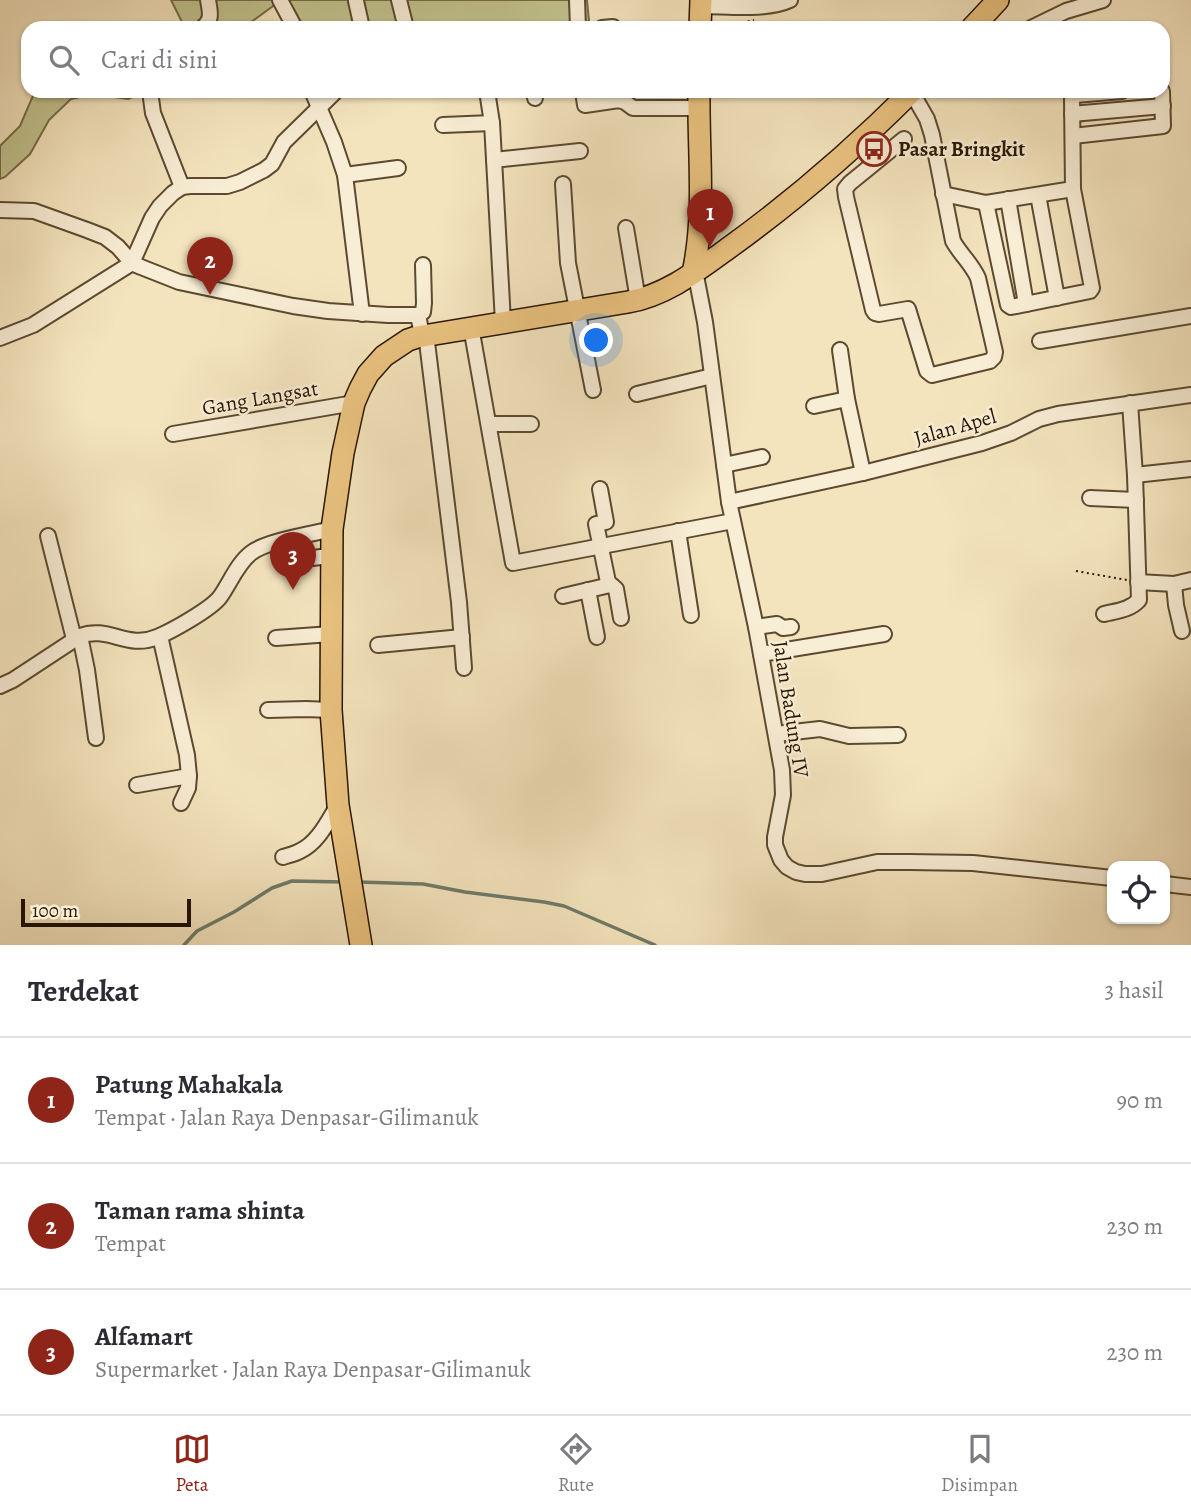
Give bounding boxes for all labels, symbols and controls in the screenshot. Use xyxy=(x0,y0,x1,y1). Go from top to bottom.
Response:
search box xyxy=(21,21,1170,98)
icon: search xyxy=(45,41,83,79)
text: Cari di sini xyxy=(101,42,218,77)
bus stop icon: Pasar Bringkit xyxy=(855,130,893,168)
place label: Pasar Bringkit xyxy=(898,135,1025,163)
pin: 1 xyxy=(687,189,733,247)
pin: 2 xyxy=(187,237,233,295)
your location xyxy=(579,323,613,357)
street label: Gang Langsat xyxy=(200,374,320,422)
street label: Jalan Apel xyxy=(911,402,999,452)
pin: 3 xyxy=(270,532,316,590)
street label: Jalan Badung IV xyxy=(766,639,816,780)
map controls xyxy=(1107,861,1170,924)
button: locate xyxy=(1107,861,1170,924)
scale bar xyxy=(21,896,191,928)
text: 100 m xyxy=(32,898,78,924)
text: Terdekat xyxy=(28,971,139,1011)
text: 3 hasil xyxy=(1105,975,1163,1006)
text: Patung Mahakala xyxy=(95,1067,283,1102)
text: 1 xyxy=(47,1085,55,1116)
text: 90 m xyxy=(1117,1085,1163,1116)
text: Tempat · Jalan Raya Denpasar-Gilimanuk xyxy=(95,1102,479,1133)
text: Taman rama shinta xyxy=(95,1193,305,1228)
text: 2 xyxy=(45,1211,57,1242)
text: 230 m xyxy=(1107,1211,1163,1242)
text: Tempat xyxy=(95,1228,166,1259)
text: Alfamart xyxy=(95,1319,193,1354)
text: 3 xyxy=(46,1337,56,1368)
text: 230 m xyxy=(1107,1337,1163,1368)
text: Supermarket · Jalan Raya Denpasar-Gilimanuk xyxy=(95,1354,531,1385)
tab: Peta xyxy=(173,1430,211,1498)
tab: Rute xyxy=(557,1430,595,1498)
tab: Disimpan xyxy=(941,1430,1018,1498)

